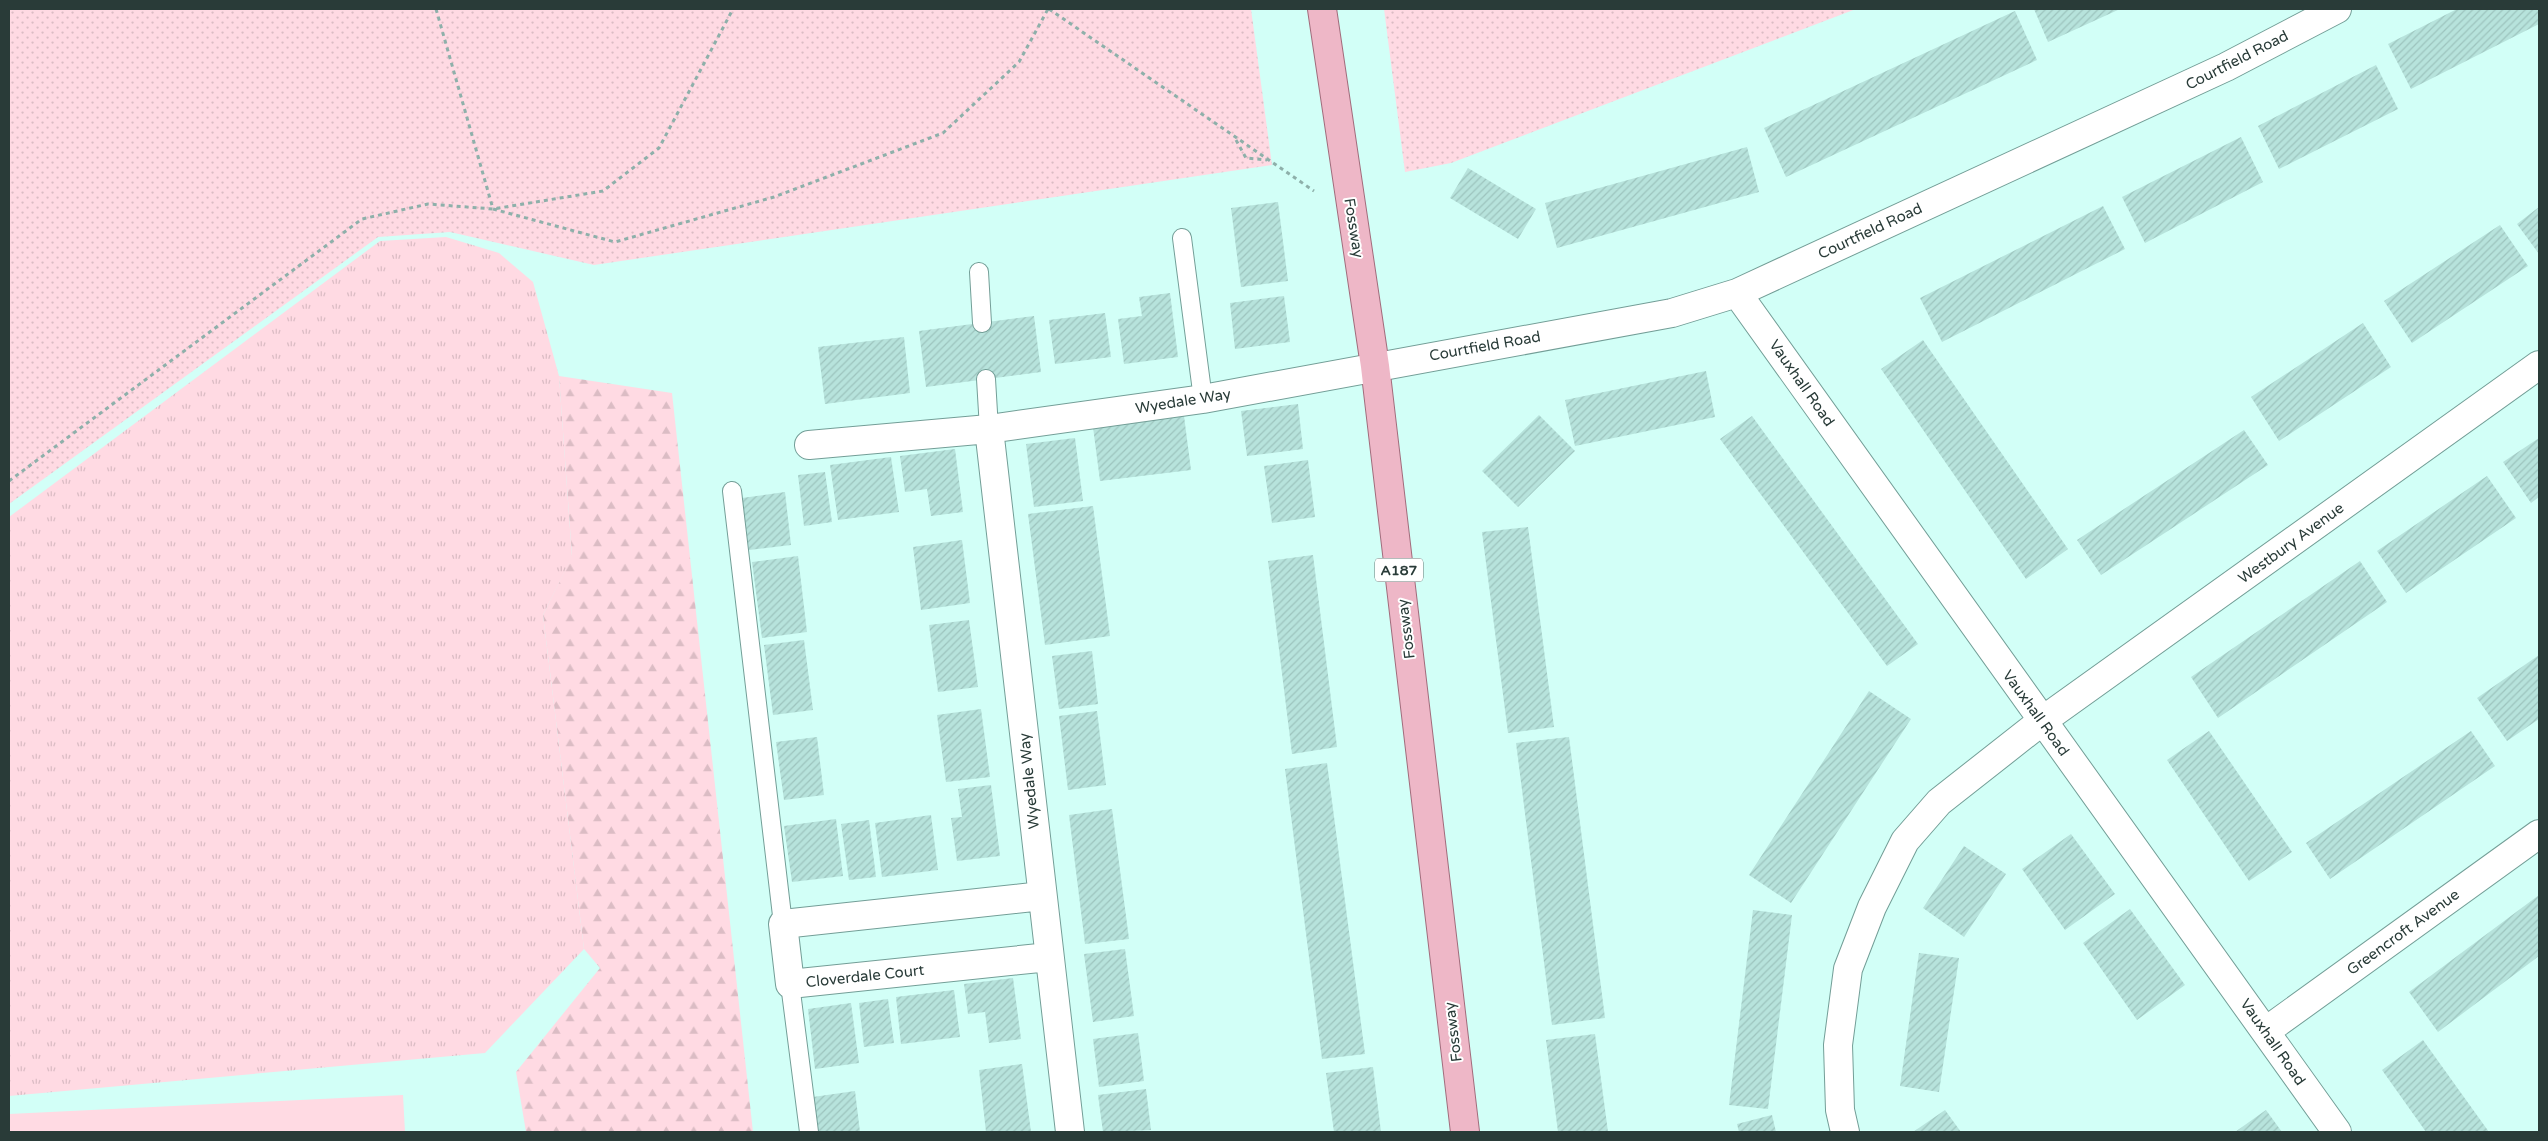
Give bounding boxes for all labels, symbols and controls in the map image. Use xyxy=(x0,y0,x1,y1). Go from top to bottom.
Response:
street label: Courtfield Road xyxy=(2183,26,2291,94)
street label: Fossway xyxy=(1340,197,1368,259)
street label: Courtfield Road xyxy=(1815,199,1925,263)
street label: Courtfield Road xyxy=(1428,327,1542,365)
street label: Vauxhall Road xyxy=(1765,336,1839,430)
street label: Wyedale Way xyxy=(1134,385,1232,417)
street label: Westbury Avenue xyxy=(2235,499,2347,587)
road number: A187 xyxy=(1375,558,1423,582)
street label: Fossway xyxy=(1393,598,1419,660)
street label: Vauxhall Road xyxy=(1999,667,2073,759)
street label: Wyedale Way xyxy=(1015,732,1043,830)
street label: Greencroft Avenue xyxy=(2343,885,2463,979)
street label: Cloverdale Court xyxy=(805,961,925,991)
street label: Vauxhall Road xyxy=(2236,995,2310,1089)
street label: Fossway xyxy=(1440,1001,1466,1063)

